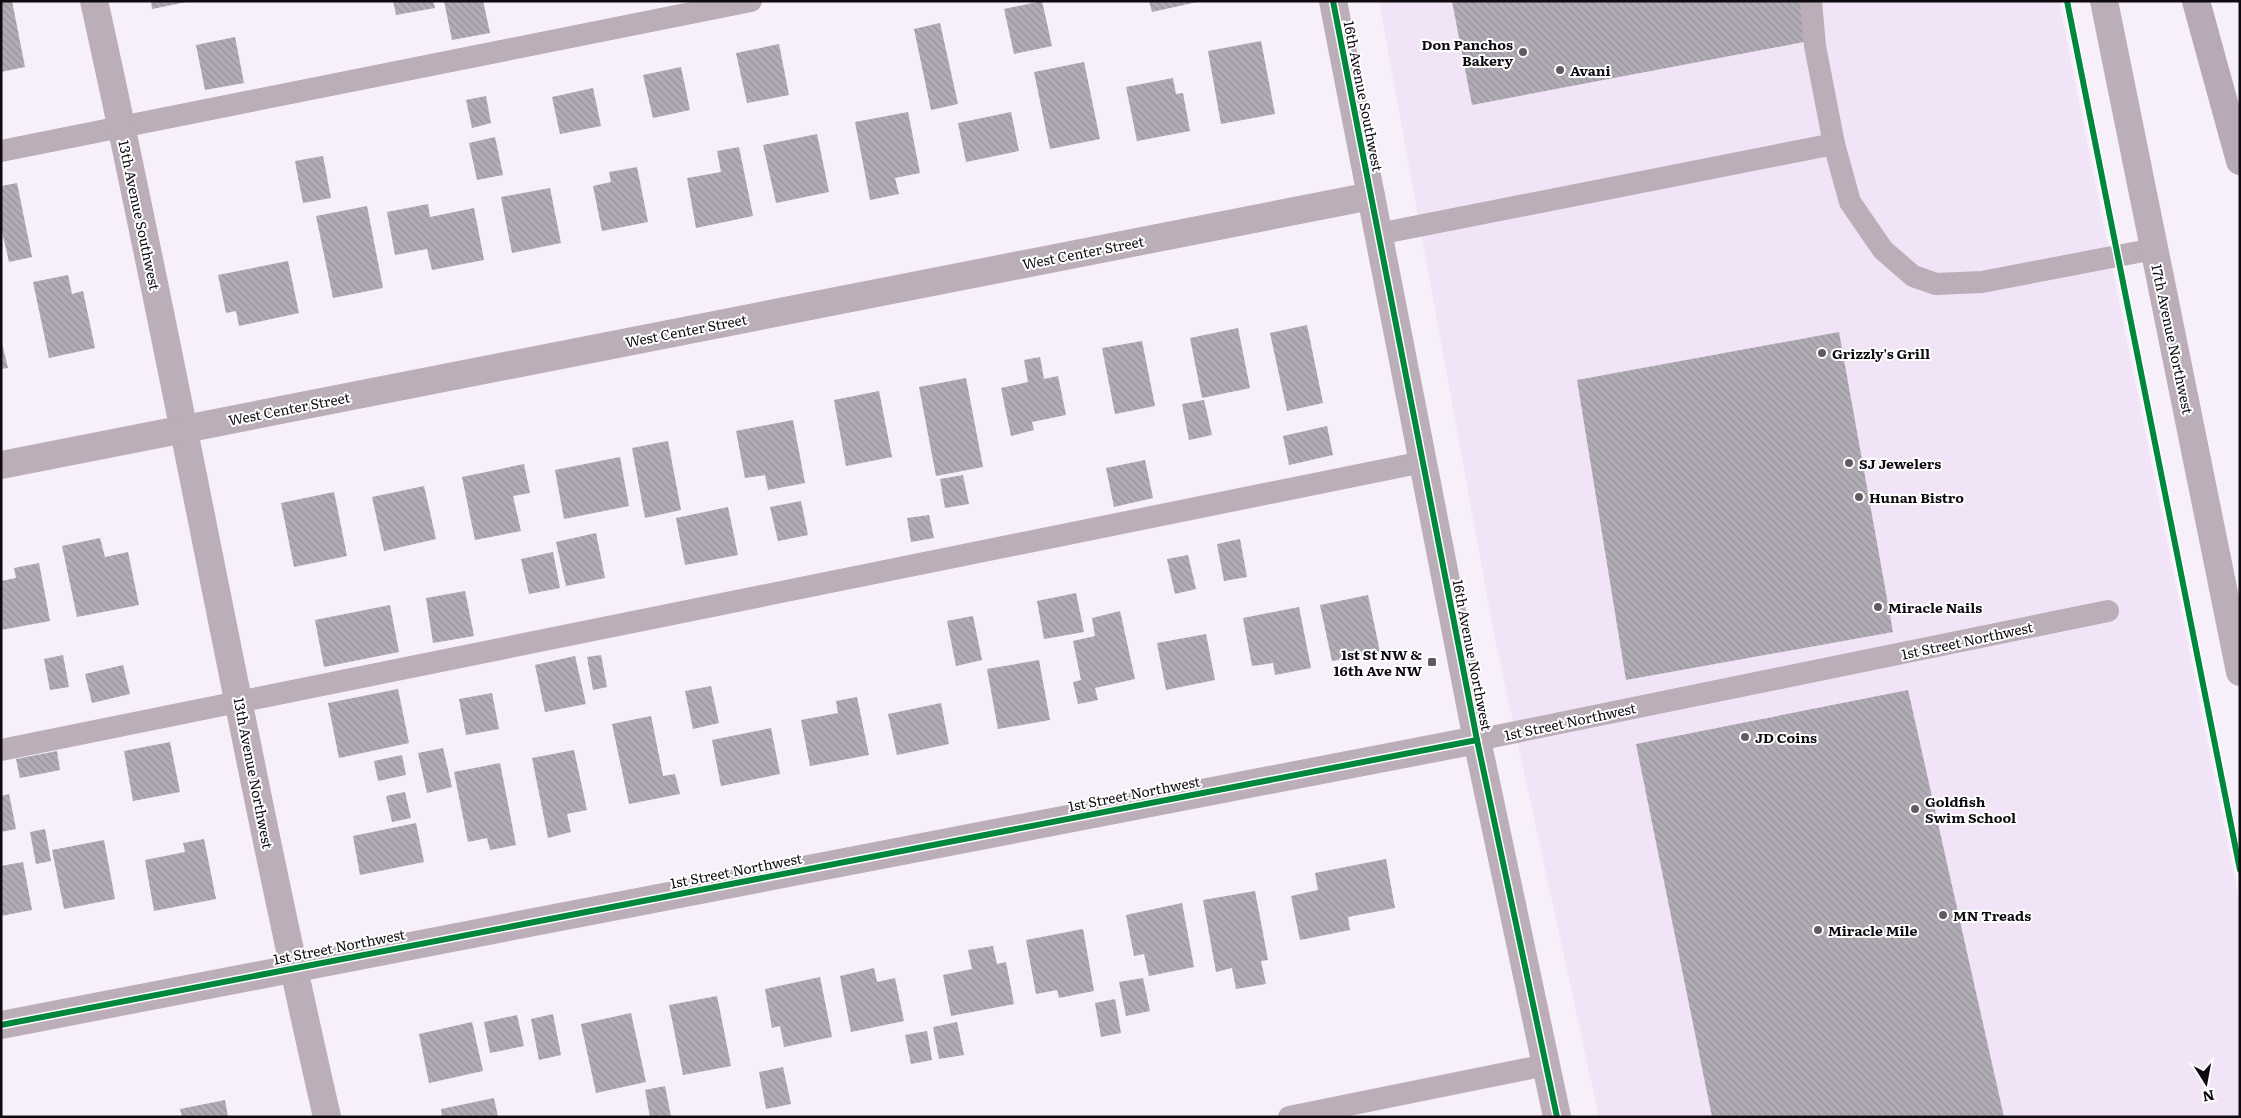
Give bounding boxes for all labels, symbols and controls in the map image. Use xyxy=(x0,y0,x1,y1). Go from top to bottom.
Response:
street label: 16th Avenue Southwest xyxy=(1340,19,1388,173)
place label: Don Panchos Bakery xyxy=(1422,34,1513,70)
marker: Don Panchos Bakery xyxy=(1517,46,1529,58)
place label: Avani xyxy=(1570,60,1611,80)
marker: Avani xyxy=(1554,64,1566,76)
street label: 13th Avenue Southwest xyxy=(114,138,166,292)
street label: West Center Street xyxy=(1020,230,1146,274)
street label: 17th Avenue Northwest xyxy=(2147,262,2199,416)
street label: West Center Street xyxy=(623,308,749,352)
place label: Grizzly's Grill xyxy=(1832,343,1930,363)
marker: Grizzly's Grill xyxy=(1816,347,1828,359)
street label: West Center Street xyxy=(226,386,352,430)
place label: SJ Jewelers xyxy=(1859,453,1941,473)
marker: SJ Jewelers xyxy=(1843,457,1855,469)
place label: Hunan Bistro xyxy=(1869,487,1964,507)
marker: Hunan Bistro xyxy=(1853,491,1865,503)
street label: 16th Avenue Northwest xyxy=(1449,578,1498,733)
place label: Miracle Nails xyxy=(1888,597,1982,617)
marker: Miracle Nails xyxy=(1872,601,1884,613)
street label: 1st Street Northwest xyxy=(1899,616,2035,664)
place label: 1st St NW & 16th Ave NW xyxy=(1334,644,1422,680)
marker: 1st St NW & 16th Ave NW xyxy=(1426,656,1438,668)
street label: 13th Avenue Northwest xyxy=(230,696,279,851)
street label: 1st Street Northwest xyxy=(1502,697,1638,745)
place label: JD Coins xyxy=(1755,727,1817,747)
marker: JD Coins xyxy=(1739,731,1751,743)
street label: 1st Street Northwest xyxy=(1066,770,1202,816)
place label: Goldfish Swim School xyxy=(1925,791,2016,827)
marker: Goldfish Swim School xyxy=(1909,803,1921,815)
street label: 1st Street Northwest xyxy=(668,847,804,893)
place label: MN Treads xyxy=(1953,905,2031,925)
marker: MN Treads xyxy=(1937,909,1949,921)
place label: Miracle Mile xyxy=(1828,920,1918,940)
street label: 1st Street Northwest xyxy=(271,923,407,969)
marker: Miracle Mile xyxy=(1812,924,1824,936)
north arrow xyxy=(2181,1058,2231,1108)
text: N xyxy=(2201,1086,2216,1108)

